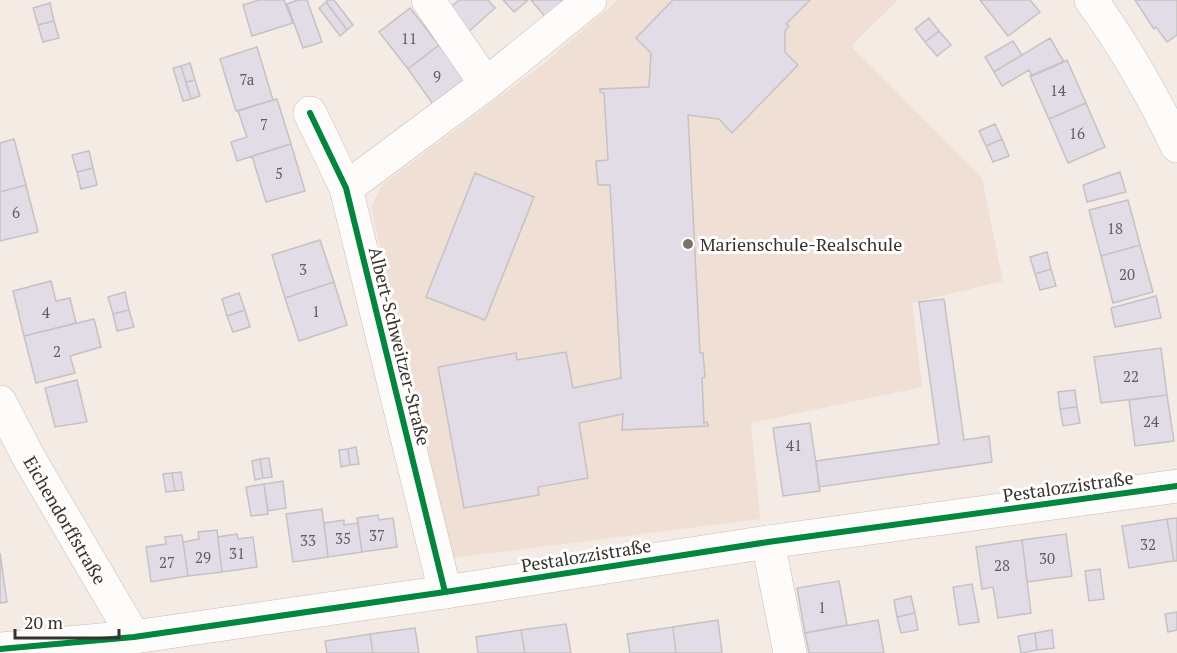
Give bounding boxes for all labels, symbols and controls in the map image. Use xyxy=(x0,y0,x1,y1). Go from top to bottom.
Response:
house number: 11 xyxy=(401,28,417,48)
house number: 9 xyxy=(433,66,441,86)
house number: 7a xyxy=(240,69,255,89)
house number: 14 xyxy=(1050,80,1066,100)
house number: 7 xyxy=(260,114,268,134)
house number: 16 xyxy=(1069,123,1085,143)
house number: 5 xyxy=(275,163,283,183)
house number: 6 xyxy=(12,202,20,222)
house number: 18 xyxy=(1107,218,1123,238)
place label: Marienschule-Realschule xyxy=(700,232,902,256)
marker: Marienschule-Realschule xyxy=(681,237,695,251)
street label: Albert-Schweitzer-Straße xyxy=(364,244,436,448)
house number: 3 xyxy=(299,259,307,279)
house number: 20 xyxy=(1119,264,1135,284)
house number: 1 xyxy=(312,301,320,321)
house number: 4 xyxy=(42,302,50,322)
house number: 2 xyxy=(53,341,61,361)
house number: 22 xyxy=(1123,366,1139,386)
house number: 24 xyxy=(1143,411,1159,431)
house number: 41 xyxy=(786,435,802,455)
street label: Eichendorffstraße xyxy=(18,451,112,589)
street label: Pestalozzistraße xyxy=(1001,465,1135,507)
house number: 37 xyxy=(369,525,385,545)
house number: 35 xyxy=(335,528,351,548)
house number: 33 xyxy=(300,530,316,550)
street label: Pestalozzistraße xyxy=(519,533,653,577)
house number: 32 xyxy=(1140,534,1156,554)
house number: 31 xyxy=(229,543,245,563)
house number: 29 xyxy=(195,547,211,567)
house number: 30 xyxy=(1039,548,1055,568)
house number: 27 xyxy=(159,552,175,572)
house number: 28 xyxy=(994,555,1010,575)
house number: 1 xyxy=(818,597,826,617)
scale bar xyxy=(15,602,118,640)
text: 20 m xyxy=(24,610,64,634)

